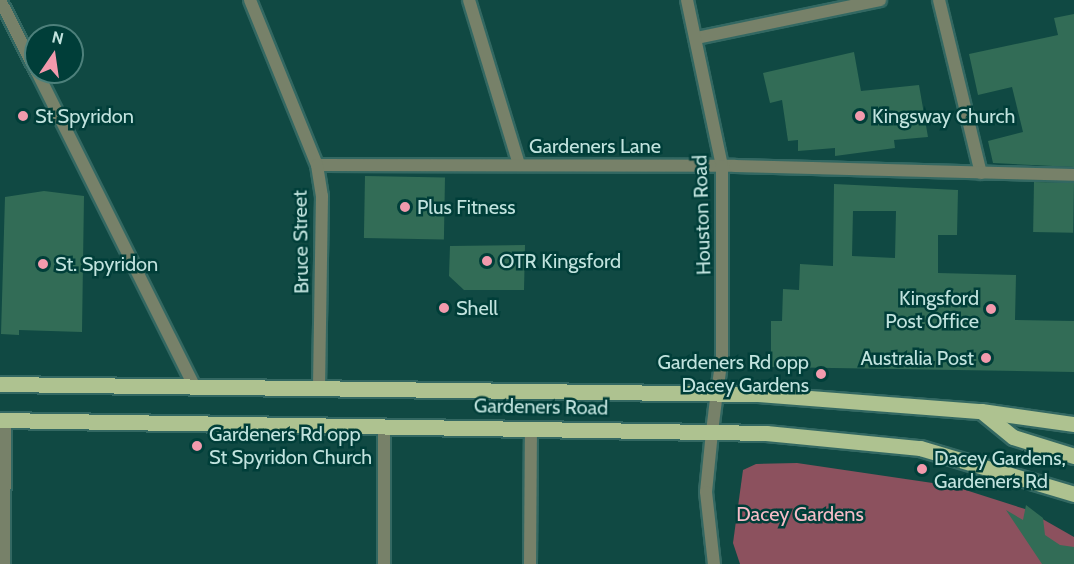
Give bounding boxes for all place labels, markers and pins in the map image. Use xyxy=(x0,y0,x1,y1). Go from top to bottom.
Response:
place label: St Spyridon xyxy=(35,104,134,128)
place label: Kingsway Church xyxy=(872,104,1015,128)
marker: St Spyridon xyxy=(16,109,30,123)
marker: Kingsway Church xyxy=(853,109,867,123)
place label: Plus Fitness xyxy=(417,195,516,219)
marker: Plus Fitness xyxy=(398,200,412,214)
place label: OTR Kingsford xyxy=(499,249,621,273)
place label: St. Spyridon xyxy=(55,252,158,276)
marker: OTR Kingsford xyxy=(480,254,494,268)
marker: St. Spyridon xyxy=(36,257,50,271)
place label: Kingsford Post Office xyxy=(885,286,979,333)
place label: Shell xyxy=(456,296,498,320)
marker: Shell xyxy=(437,301,451,315)
marker: Kingsford Post Office xyxy=(984,302,998,316)
place label: Australia Post xyxy=(860,346,974,370)
place label: Gardeners Rd opp Dacey Gardens xyxy=(657,350,809,397)
marker: Australia Post xyxy=(979,351,993,365)
marker: Gardeners Rd opp Dacey Gardens xyxy=(814,367,828,381)
place label: Gardeners Rd opp St Spyridon Church xyxy=(209,422,372,469)
marker: Gardeners Rd opp St Spyridon Church xyxy=(190,439,204,453)
place label: Dacey Gardens, Gardeners Rd xyxy=(934,446,1066,493)
marker: Dacey Gardens, Gardeners Rd xyxy=(915,462,929,476)

